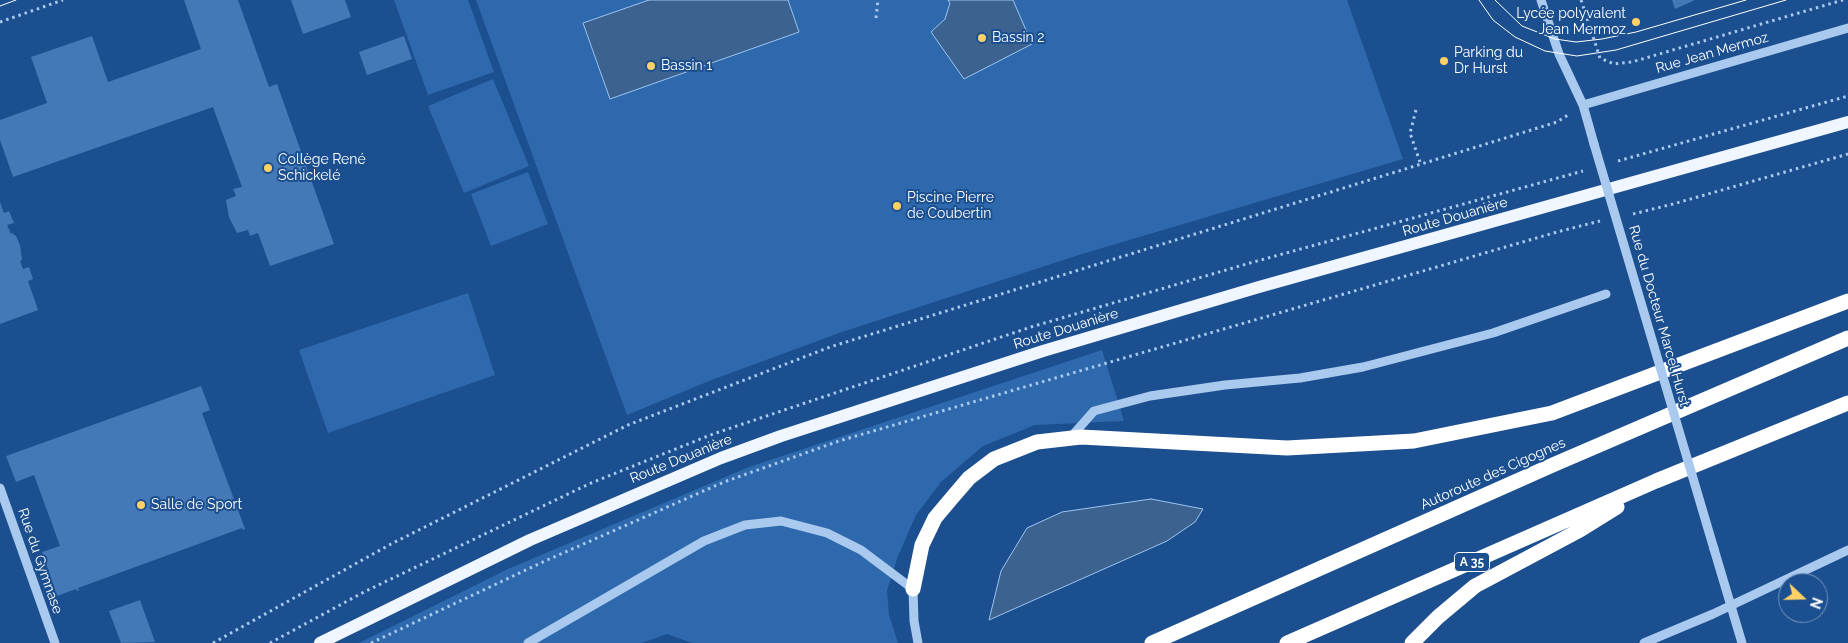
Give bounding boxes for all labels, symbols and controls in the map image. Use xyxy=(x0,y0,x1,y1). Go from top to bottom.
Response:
place label: Lycée polyvalent Jean Mermoz xyxy=(1516,6,1626,38)
marker: Lycée polyvalent Jean Mermoz xyxy=(1630,16,1642,28)
street label: Rue Jean Mermoz xyxy=(1654,29,1770,77)
place label: Bassin 2 xyxy=(992,30,1045,46)
marker: Bassin 2 xyxy=(976,32,988,44)
place label: Parking du Dr Hurst xyxy=(1454,45,1523,78)
marker: Parking du Dr Hurst xyxy=(1438,55,1450,67)
place label: Bassin 1 xyxy=(661,58,712,74)
marker: Bassin 1 xyxy=(645,60,657,72)
place label: Collège René Schickelé xyxy=(278,152,366,184)
marker: Collège René Schickelé xyxy=(262,162,274,174)
place label: Piscine Pierre de Coubertin xyxy=(907,190,994,222)
street label: Route Douanière xyxy=(1401,194,1509,240)
marker: Piscine Pierre de Coubertin xyxy=(891,200,903,212)
street label: Rue du Docteur Marcel Hurst xyxy=(1625,223,1693,409)
street label: Route Douanière xyxy=(1012,305,1120,353)
street label: Route Douanière xyxy=(628,431,734,487)
street label: Autoroute des Cigognes xyxy=(1418,434,1568,514)
place label: Salle de Sport xyxy=(151,497,242,513)
marker: Salle de Sport xyxy=(135,499,147,511)
street label: Rue du Gymnase xyxy=(14,506,66,616)
road number: A 35 xyxy=(1454,552,1490,572)
north arrow xyxy=(1778,573,1828,623)
text: N xyxy=(1807,595,1825,611)

